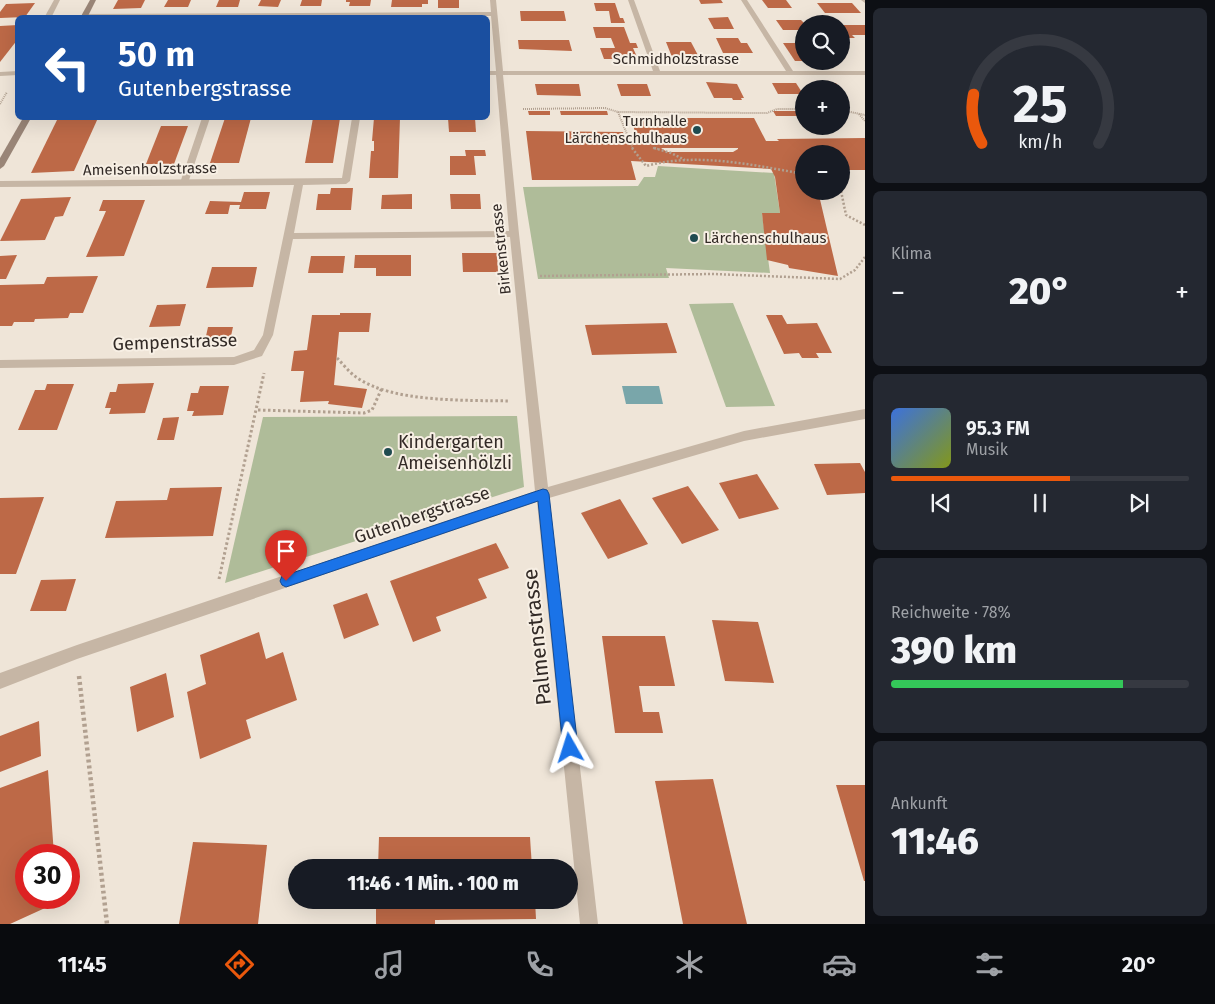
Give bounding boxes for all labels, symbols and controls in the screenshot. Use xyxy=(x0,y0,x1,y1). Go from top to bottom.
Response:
map controls xyxy=(795,15,850,200)
button: search xyxy=(795,15,850,70)
text: 50 m xyxy=(118,33,195,75)
icon: left xyxy=(35,35,100,100)
street label: Schmidholzstrasse xyxy=(613,50,739,68)
text: 25 xyxy=(1013,73,1067,136)
text: Gutenbergstrasse xyxy=(118,75,292,102)
button: + xyxy=(795,80,850,135)
place label: Turnhalle Lärchenschulhaus xyxy=(564,112,687,147)
marker: Turnhalle Lärchenschulhaus xyxy=(691,124,703,136)
text: km/h xyxy=(1018,131,1062,153)
button: − xyxy=(795,145,850,200)
street label: Ameisenholzstrasse xyxy=(83,159,217,179)
street label: Birkenstrasse xyxy=(487,203,515,295)
place label: Lärchenschulhaus xyxy=(704,229,827,247)
marker: Lärchenschulhaus xyxy=(688,232,700,244)
text: Klima xyxy=(891,244,932,263)
text: 20° xyxy=(1009,268,1071,314)
text: − xyxy=(891,276,905,309)
text: + xyxy=(1175,276,1189,309)
street label: Gempenstrasse xyxy=(112,329,238,355)
text: 95.3 FM xyxy=(966,417,1030,440)
place label: Kindergarten Ameisenhölzli xyxy=(398,431,512,474)
text: Musik xyxy=(966,440,1008,459)
marker: Kindergarten Ameisenhölzli xyxy=(382,446,394,458)
street label: Gutenbergstrasse xyxy=(351,481,493,549)
icon: previous xyxy=(927,489,955,517)
icon: pause xyxy=(1026,489,1054,517)
icon: next xyxy=(1125,489,1153,517)
pin xyxy=(265,530,307,581)
icon: arrive xyxy=(272,537,300,565)
street label: Palmenstrasse xyxy=(517,568,557,706)
text: Reichweite · 78% xyxy=(891,603,1011,622)
text: 390 km xyxy=(891,627,1017,673)
position arrow xyxy=(543,721,595,773)
text: Ankunft xyxy=(891,794,947,813)
text: 11:46 xyxy=(891,818,979,864)
speed limit sign: 30 xyxy=(15,844,80,909)
text: 11:46 · 1 Min. · 100 m xyxy=(347,872,519,895)
icon: directions xyxy=(222,947,257,982)
icon: music xyxy=(372,947,407,982)
icon: phone xyxy=(522,947,557,982)
icon: climate xyxy=(672,947,707,982)
icon: car xyxy=(822,947,857,982)
icon: filters xyxy=(972,947,1007,982)
text: 11:45 xyxy=(58,951,107,978)
text: 20° xyxy=(1122,951,1157,978)

